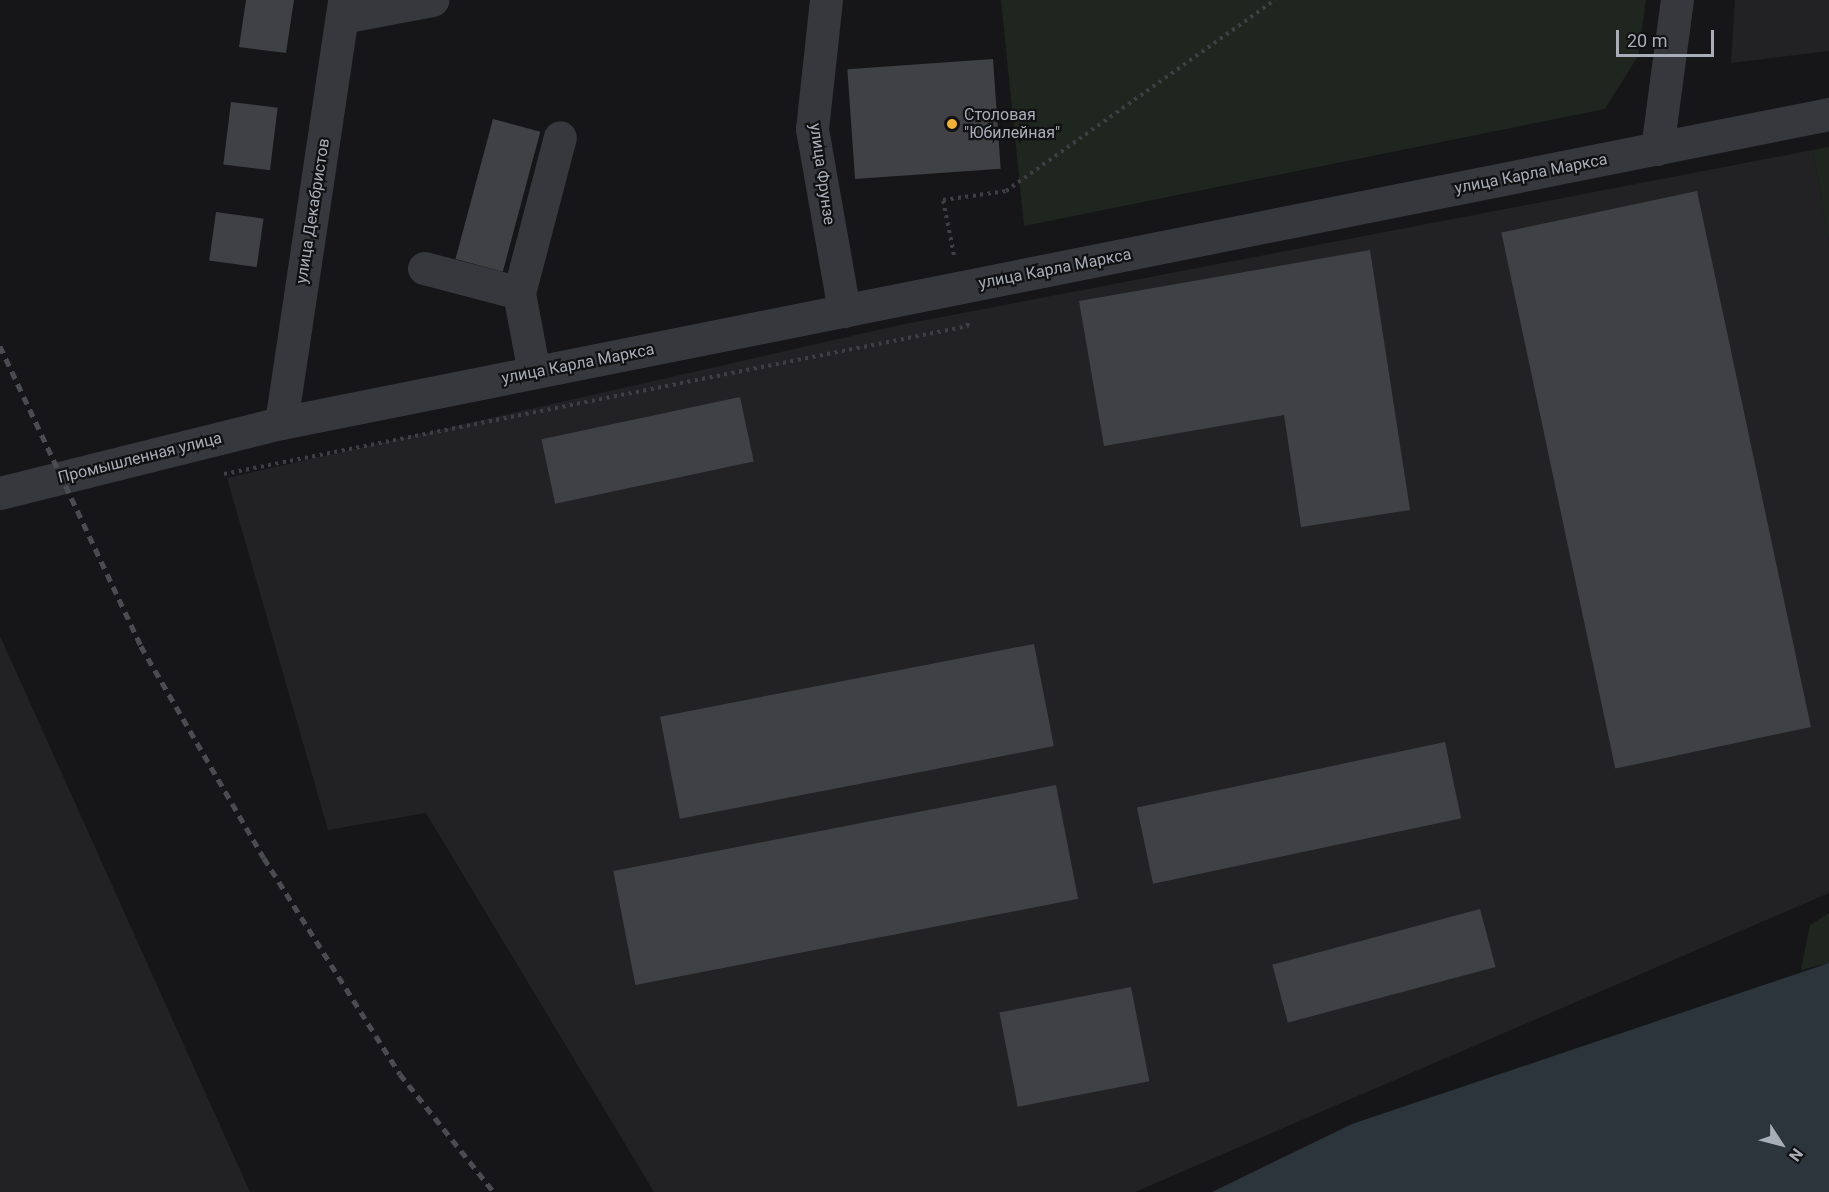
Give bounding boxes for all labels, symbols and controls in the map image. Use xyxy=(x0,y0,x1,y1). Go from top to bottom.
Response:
scale bar xyxy=(1619,18,1716,56)
text: 20 m xyxy=(1627,30,1667,51)
place label: Столовая "Юбилейная" xyxy=(964,105,1060,143)
marker: Столовая "Юбилейная" xyxy=(945,117,959,131)
street label: улица Фрунзе xyxy=(805,122,839,226)
street label: улица Декабристов xyxy=(292,137,334,285)
street label: улица Карла Маркса xyxy=(1453,150,1609,198)
street label: улица Карла Маркса xyxy=(977,245,1133,293)
street label: улица Карла Маркса xyxy=(500,340,656,388)
street label: Промышленная улица xyxy=(56,428,224,488)
north arrow xyxy=(1751,1114,1811,1174)
text: N xyxy=(1785,1145,1807,1165)

